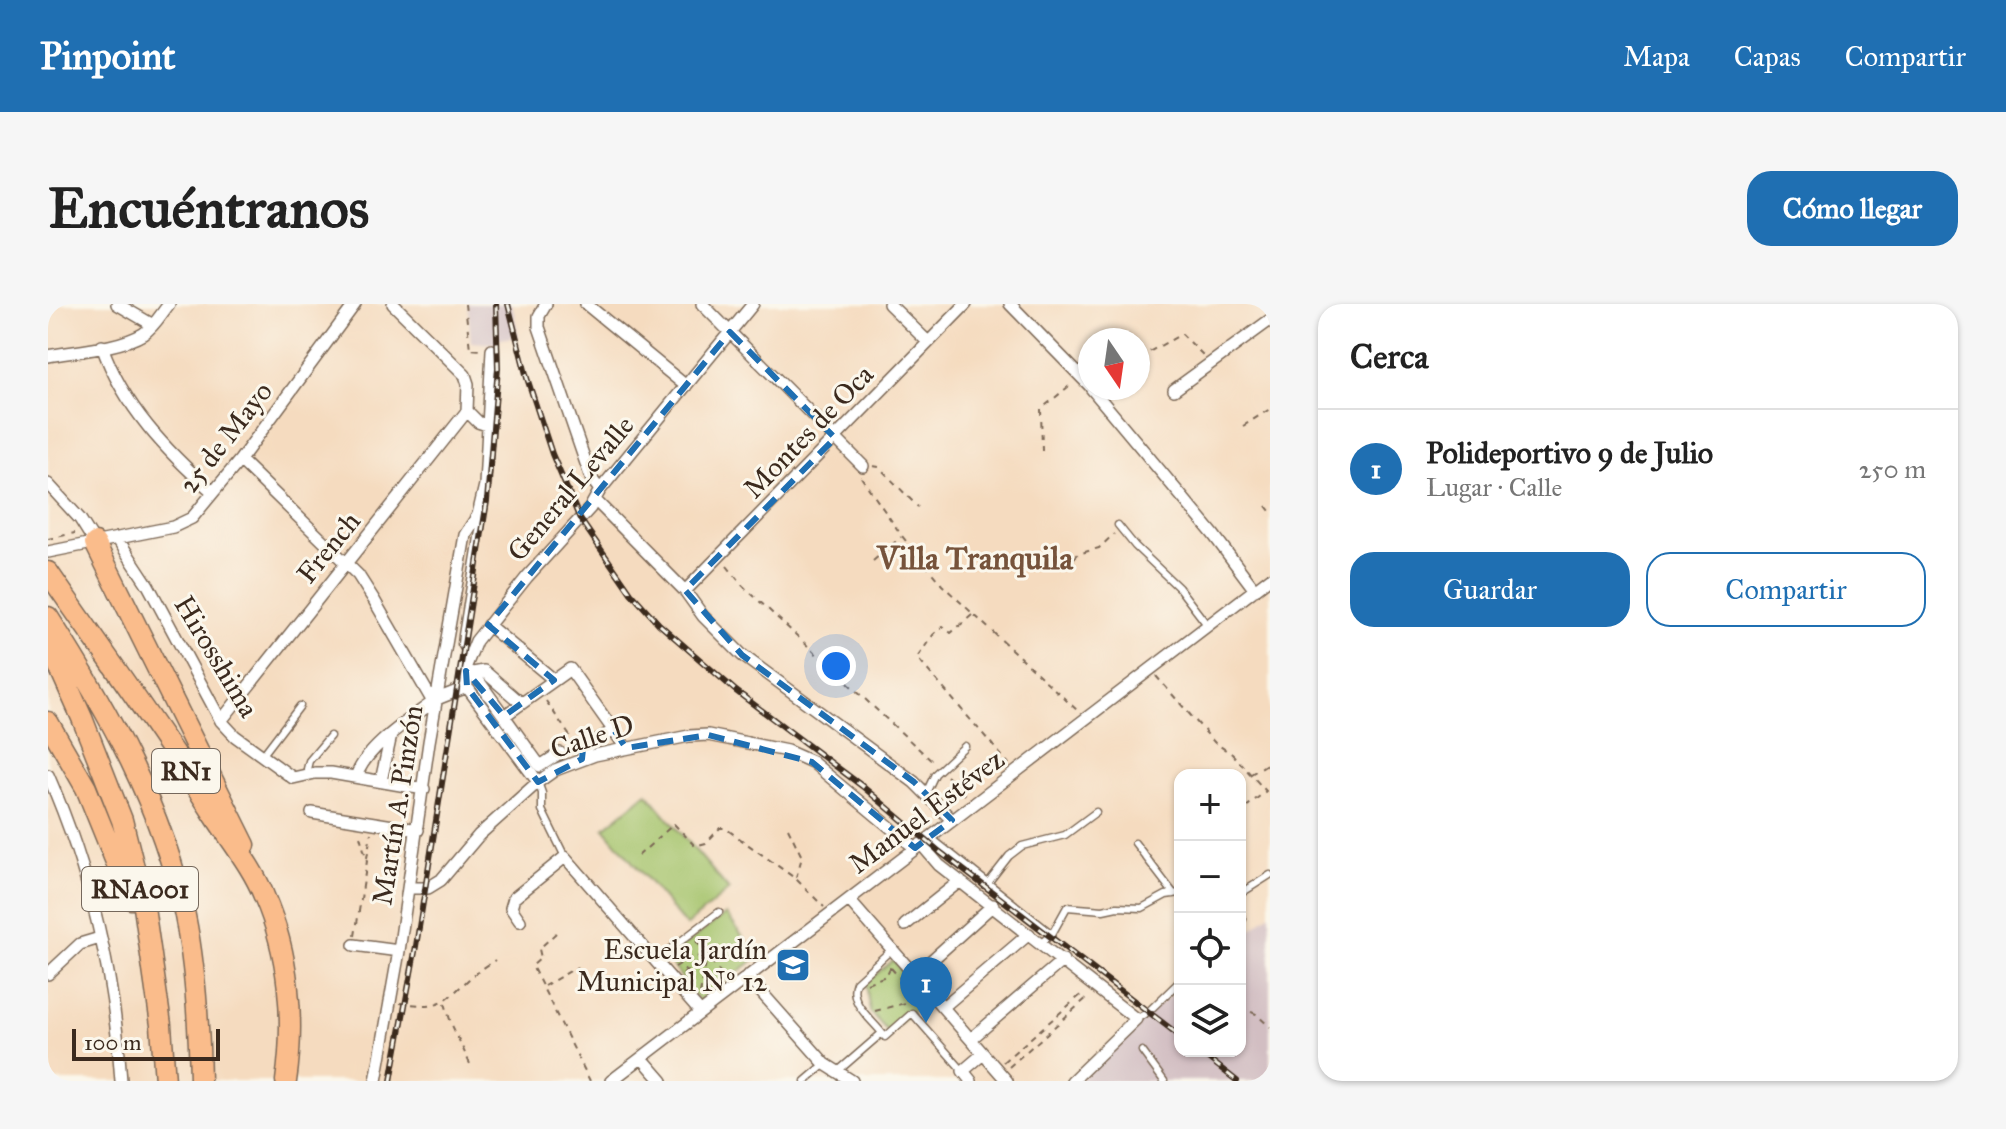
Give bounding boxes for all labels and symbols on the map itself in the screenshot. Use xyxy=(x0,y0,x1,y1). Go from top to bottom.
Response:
north arrow xyxy=(1078,328,1150,400)
street label: Montes de Oca xyxy=(736,357,881,506)
street label: 25 de Mayo xyxy=(171,375,280,500)
street label: General Levalle xyxy=(499,409,641,568)
street label: French xyxy=(289,504,368,590)
district label: Villa Tranquila xyxy=(876,539,1074,578)
street label: Hirosshima xyxy=(167,589,267,724)
your location xyxy=(816,646,856,686)
street label: Martín A. Pinzón xyxy=(364,703,431,908)
street label: Calle D xyxy=(546,707,638,766)
street label: Manuel Estévez xyxy=(842,742,1011,881)
road number: RN1 xyxy=(152,749,220,793)
road number: RNA001 xyxy=(82,867,198,911)
place label: Escuela Jardín Municipal Nº 12 xyxy=(577,932,767,999)
school or university icon: Escuela Jardín Municipal Nº 12 xyxy=(774,946,812,984)
pin: 1 xyxy=(900,957,952,1023)
scale bar xyxy=(72,1025,220,1061)

